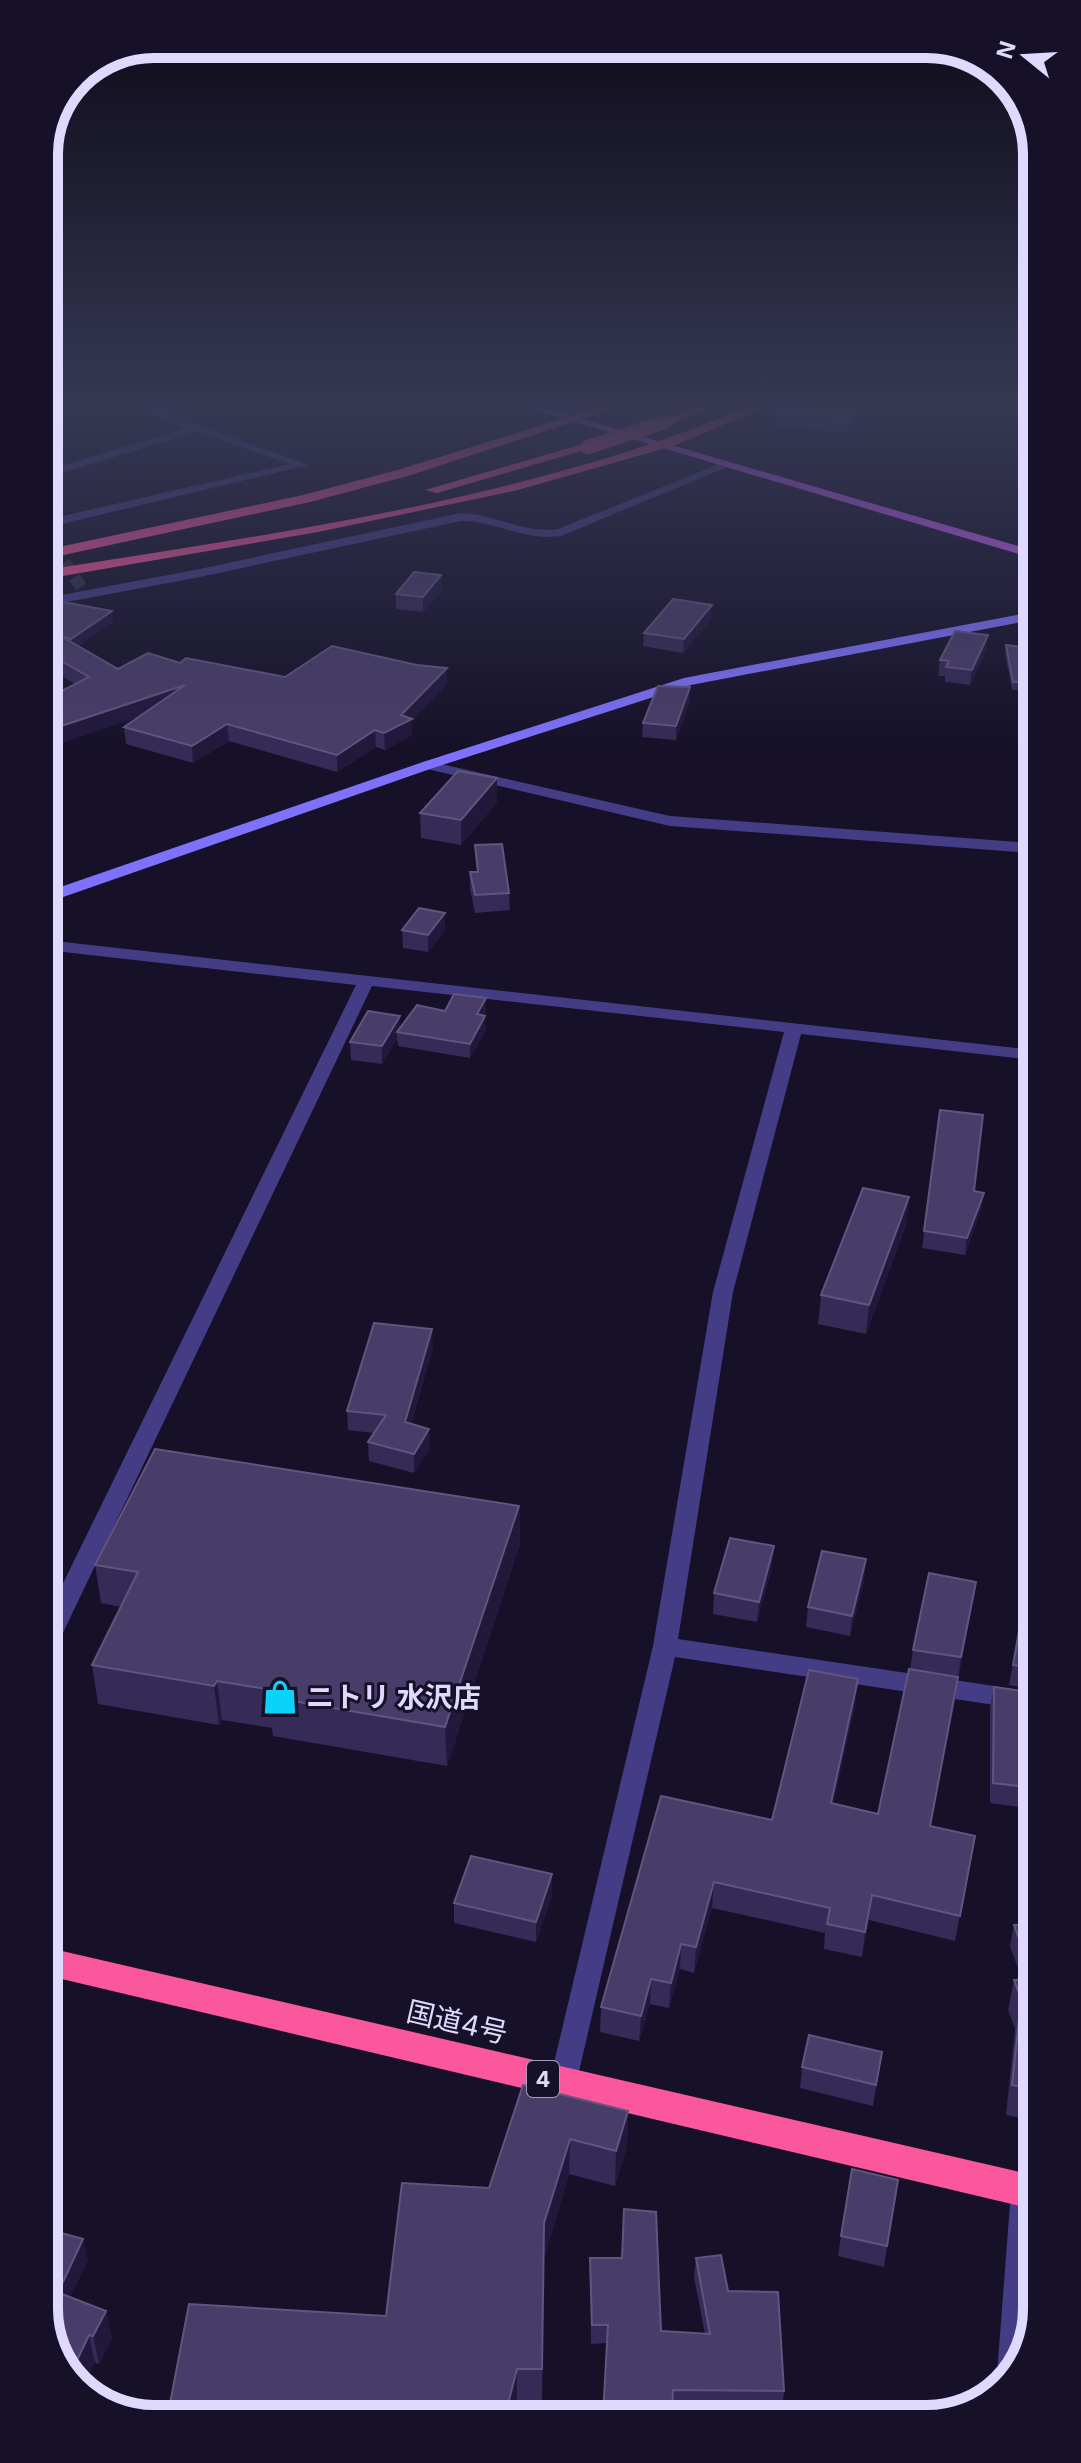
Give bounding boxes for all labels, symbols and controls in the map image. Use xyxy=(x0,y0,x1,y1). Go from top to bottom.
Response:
north arrow xyxy=(985,16,1065,96)
text: N xyxy=(991,38,1021,62)
shop icon: ニトリ 水沢店 xyxy=(261,1678,299,1716)
place label: ニトリ 水沢店 xyxy=(306,1680,481,1714)
street label: 国道4号 xyxy=(403,1994,511,2050)
road number: 4 xyxy=(527,2061,559,2097)

